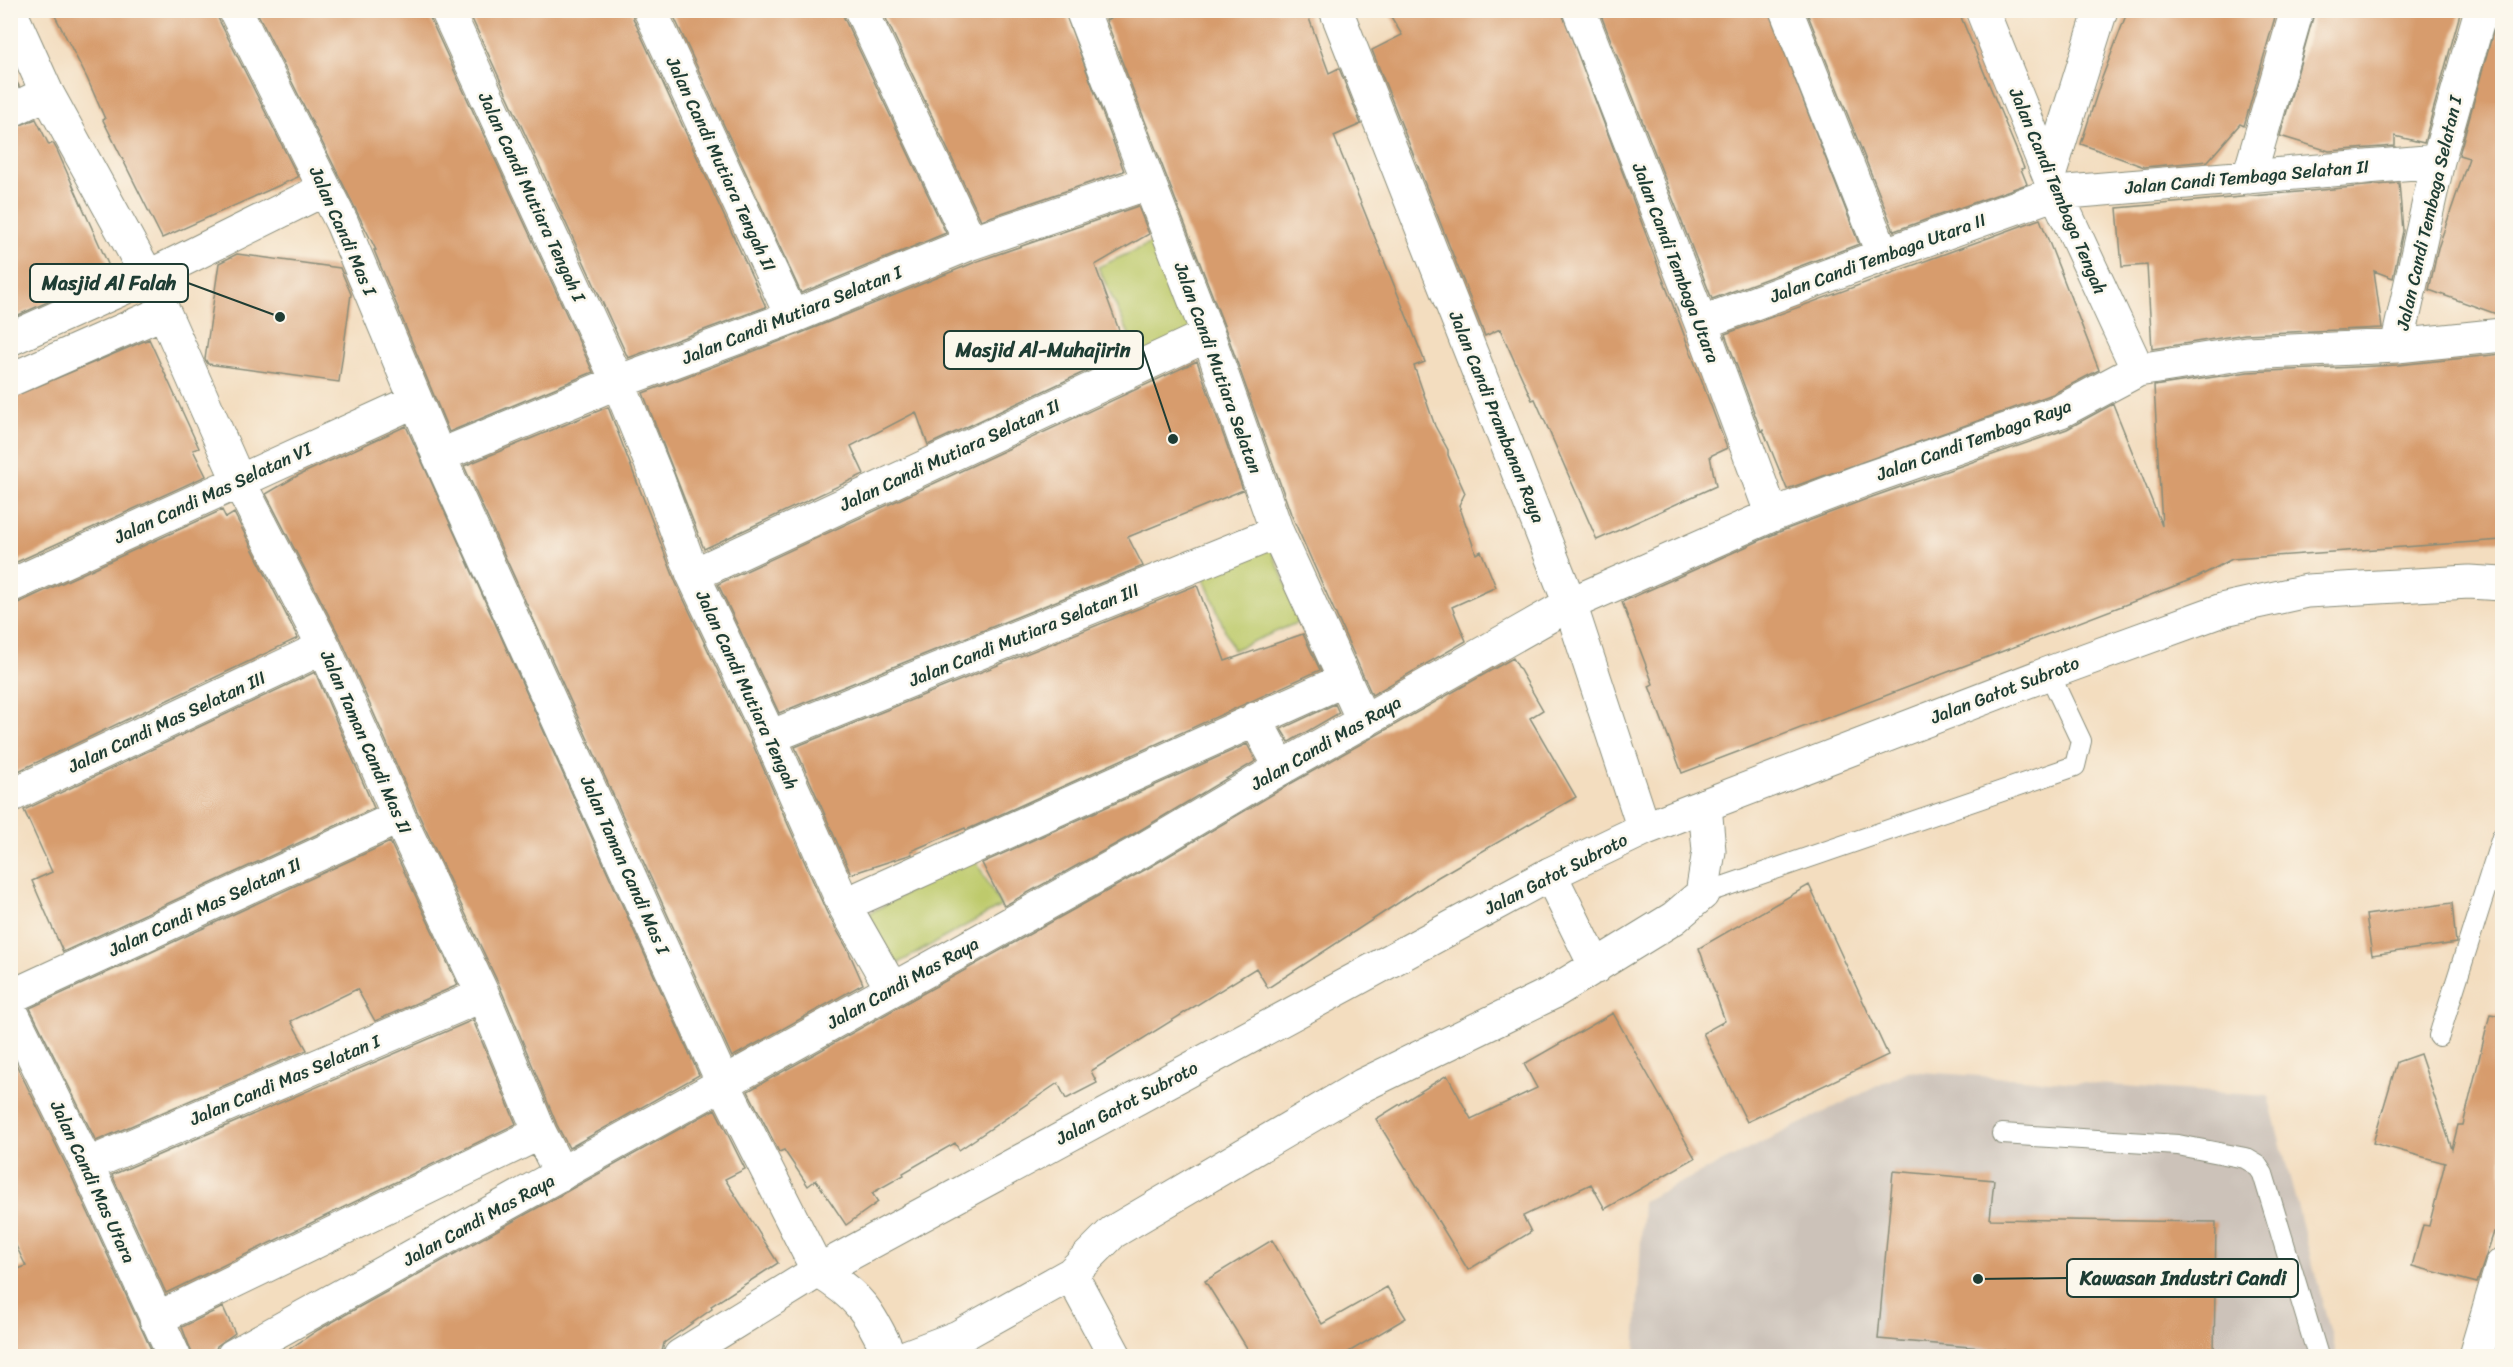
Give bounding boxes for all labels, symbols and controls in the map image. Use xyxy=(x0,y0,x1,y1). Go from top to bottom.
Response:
street label: Jalan Candi Mutiara Tengah II xyxy=(657,50,785,277)
street label: Jalan Candi Tembaga Tengah xyxy=(2000,82,2116,299)
street label: Jalan Candi Mutiara Tengah I xyxy=(469,86,596,309)
street label: Jalan Candi Tembaga Selatan I xyxy=(2386,91,2472,334)
street label: Jalan Candi Tembaga Selatan II xyxy=(2123,150,2371,204)
street label: Jalan Candi Tembaga Utara xyxy=(1623,157,1729,368)
street label: Jalan Candi Mas I xyxy=(300,160,387,303)
street label: Jalan Candi Tembaga Utara II xyxy=(1764,204,1991,312)
street label: Jalan Candi Mutiara Selatan I xyxy=(676,255,909,374)
street label: Jalan Candi Mutiara Selatan xyxy=(1164,257,1271,479)
callout: Masjid Al Falah xyxy=(30,264,188,302)
text: Masjid Al Falah xyxy=(41,266,177,301)
street label: Jalan Candi Prambanan Raya xyxy=(1439,305,1554,528)
callout: Masjid Al-Muhajirin xyxy=(944,331,1143,369)
text: Masjid Al-Muhajirin xyxy=(955,333,1131,368)
street label: Jalan Candi Mutiara Selatan II xyxy=(833,389,1066,521)
street label: Jalan Candi Tembaga Raya xyxy=(1871,390,2076,491)
street label: Jalan Candi Mas Selatan VI xyxy=(108,432,319,553)
street label: Jalan Candi Mutiara Selatan III xyxy=(903,574,1144,696)
street label: Jalan Candi Mutiara Tengah xyxy=(686,584,807,795)
street label: Jalan Taman Candi Mas II xyxy=(311,644,421,839)
street label: Jalan Gatot Subroto xyxy=(1925,647,2084,734)
street label: Jalan Candi Mas Selatan III xyxy=(62,662,272,782)
street label: Jalan Candi Mas Raya xyxy=(1244,687,1408,800)
street label: Jalan Taman Candi Mas I xyxy=(571,770,680,961)
street label: Jalan Gatot Subroto xyxy=(1478,824,1633,924)
street label: Jalan Candi Mas Selatan II xyxy=(102,848,307,966)
street label: Jalan Candi Mas Raya xyxy=(820,928,985,1039)
street label: Jalan Candi Mas Selatan I xyxy=(184,1025,387,1135)
street label: Jalan Gatot Subroto xyxy=(1049,1052,1204,1155)
street label: Jalan Candi Mas Utara xyxy=(41,1094,145,1269)
street label: Jalan Candi Mas Raya xyxy=(396,1165,561,1276)
callout: Kawasan Industri Candi xyxy=(2067,1259,2298,1297)
text: Kawasan Industri Candi xyxy=(2079,1261,2288,1296)

